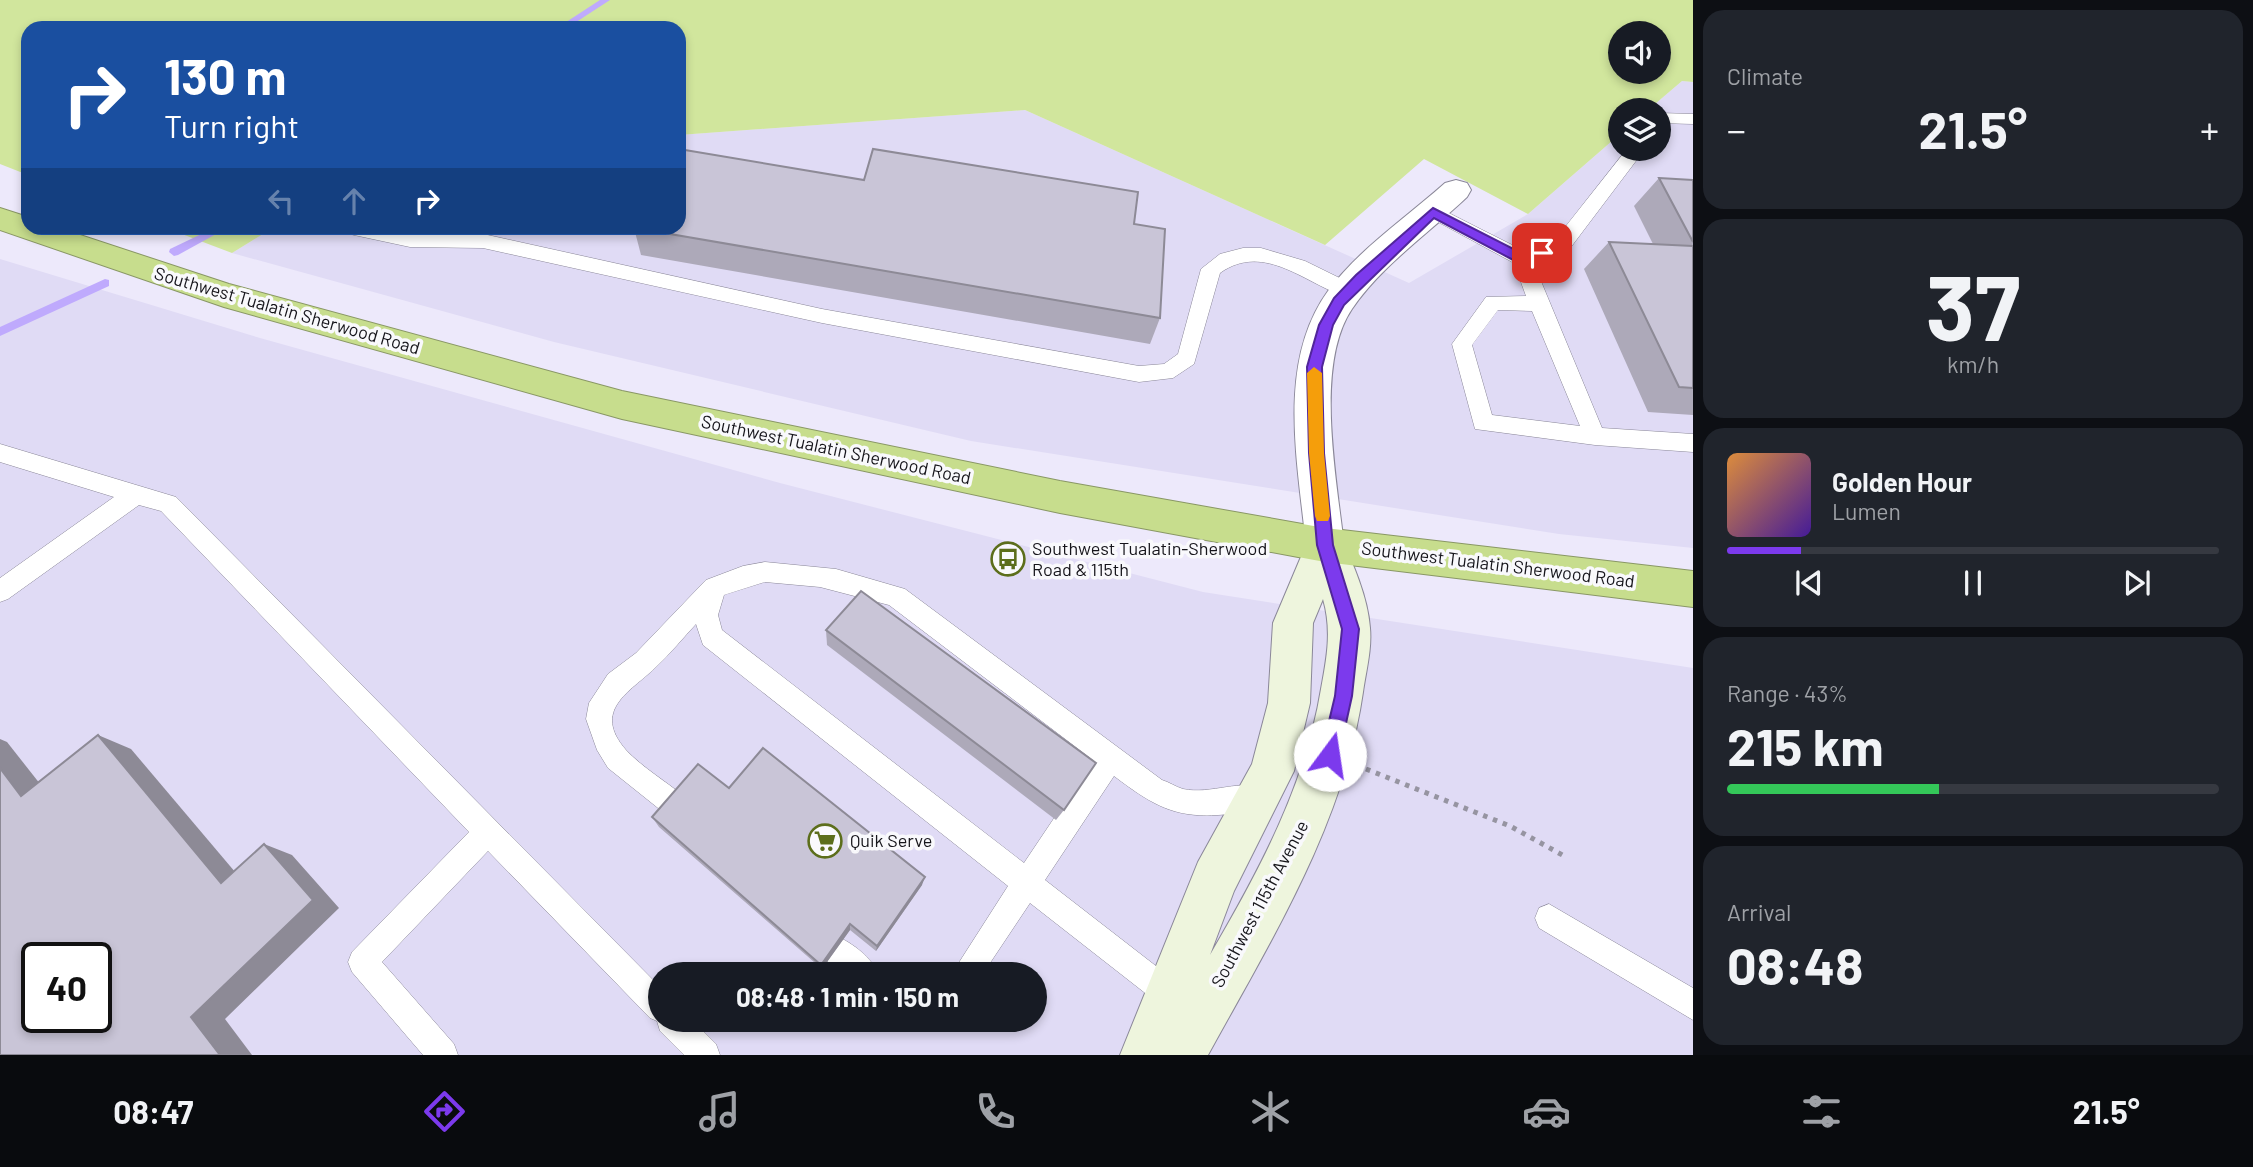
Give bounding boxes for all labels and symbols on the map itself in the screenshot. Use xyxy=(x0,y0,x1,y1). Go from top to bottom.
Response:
pin xyxy=(1512,223,1572,283)
street label: Southwest Tualatin Sherwood Road xyxy=(152,262,423,359)
street label: Southwest Tualatin Sherwood Road xyxy=(699,410,973,488)
street label: Southwest Tualatin Sherwood Road xyxy=(1360,536,1636,592)
place label: Southwest Tualatin-Sherwood Road & 115th xyxy=(1032,537,1267,580)
bus stop icon: Southwest Tualatin-Sherwood Road & 115th xyxy=(989,540,1027,578)
position arrow xyxy=(1293,718,1367,792)
street label: Southwest 115th Avenue xyxy=(1206,816,1312,991)
supermarket icon: Quik Serve xyxy=(806,822,844,860)
place label: Quik Serve xyxy=(850,829,932,851)
speed limit sign: 40 xyxy=(21,942,112,1033)

